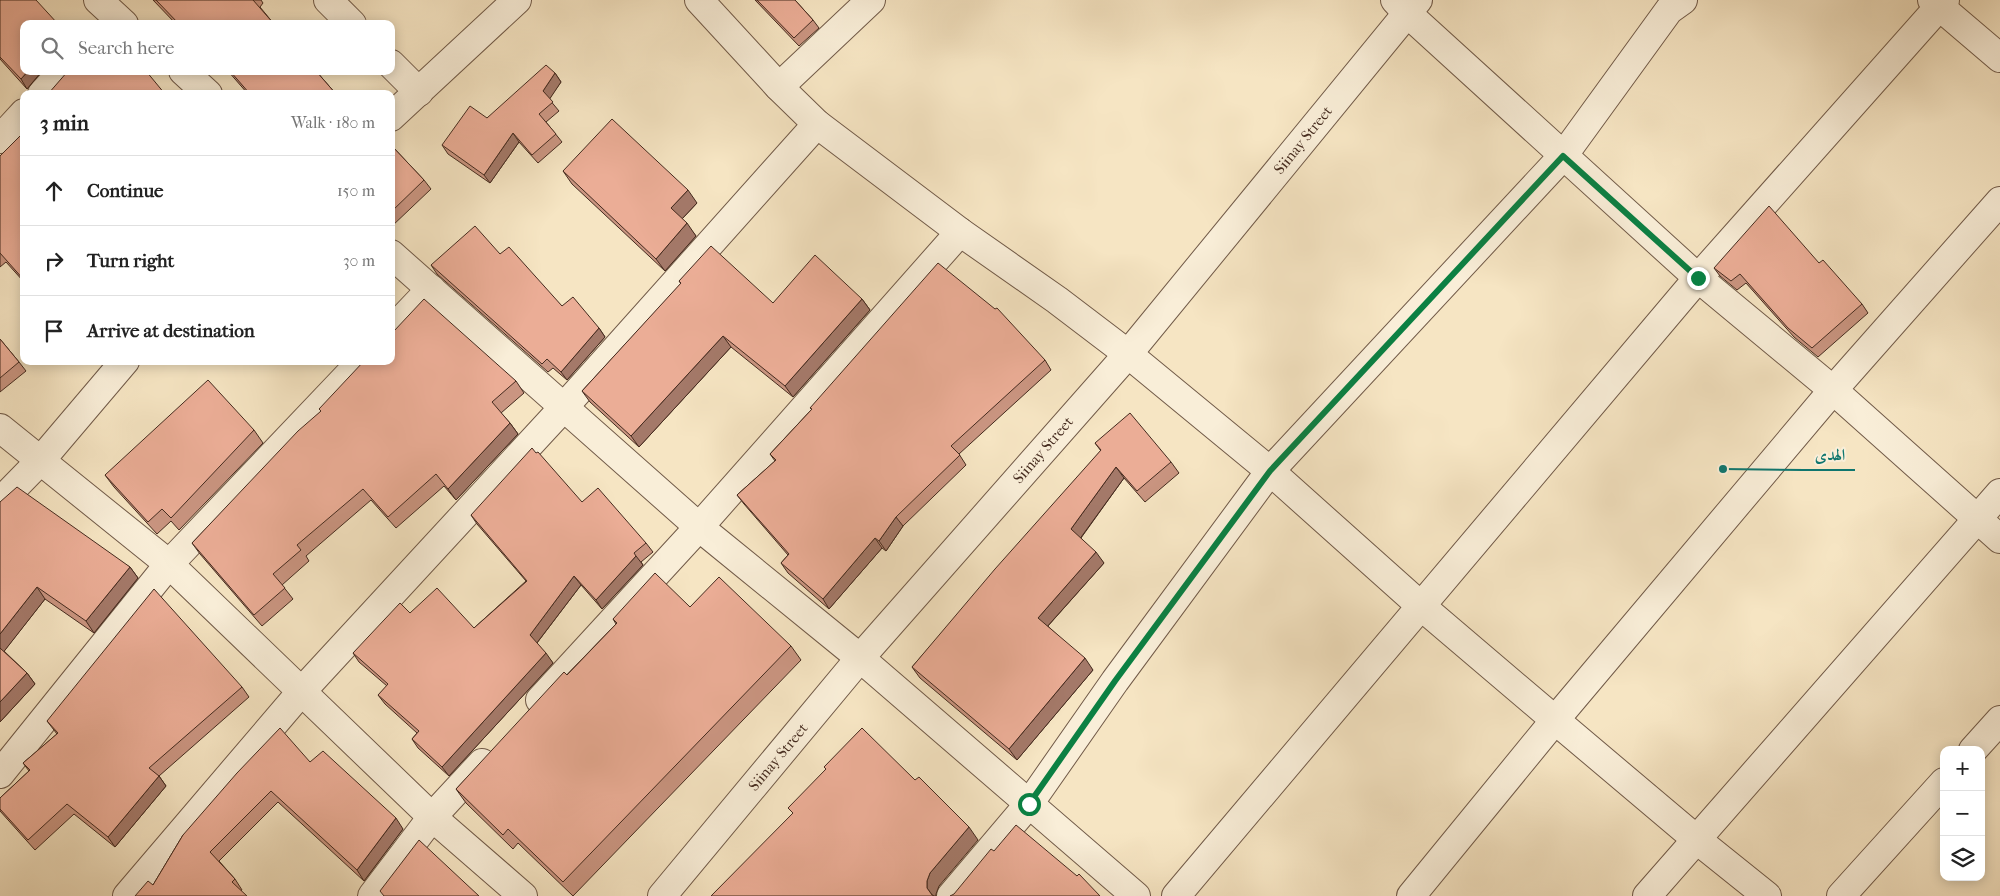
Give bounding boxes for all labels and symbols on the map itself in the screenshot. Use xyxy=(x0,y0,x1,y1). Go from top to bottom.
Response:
street label: Siinay Street xyxy=(1270,102,1336,178)
route end xyxy=(1687,267,1710,290)
street label: Siinay Street xyxy=(1009,412,1077,487)
callout: الهدى xyxy=(1804,439,1855,470)
text: الهدى xyxy=(1815,445,1845,464)
street label: Siinay Street xyxy=(745,719,812,794)
route start xyxy=(1018,793,1041,816)

